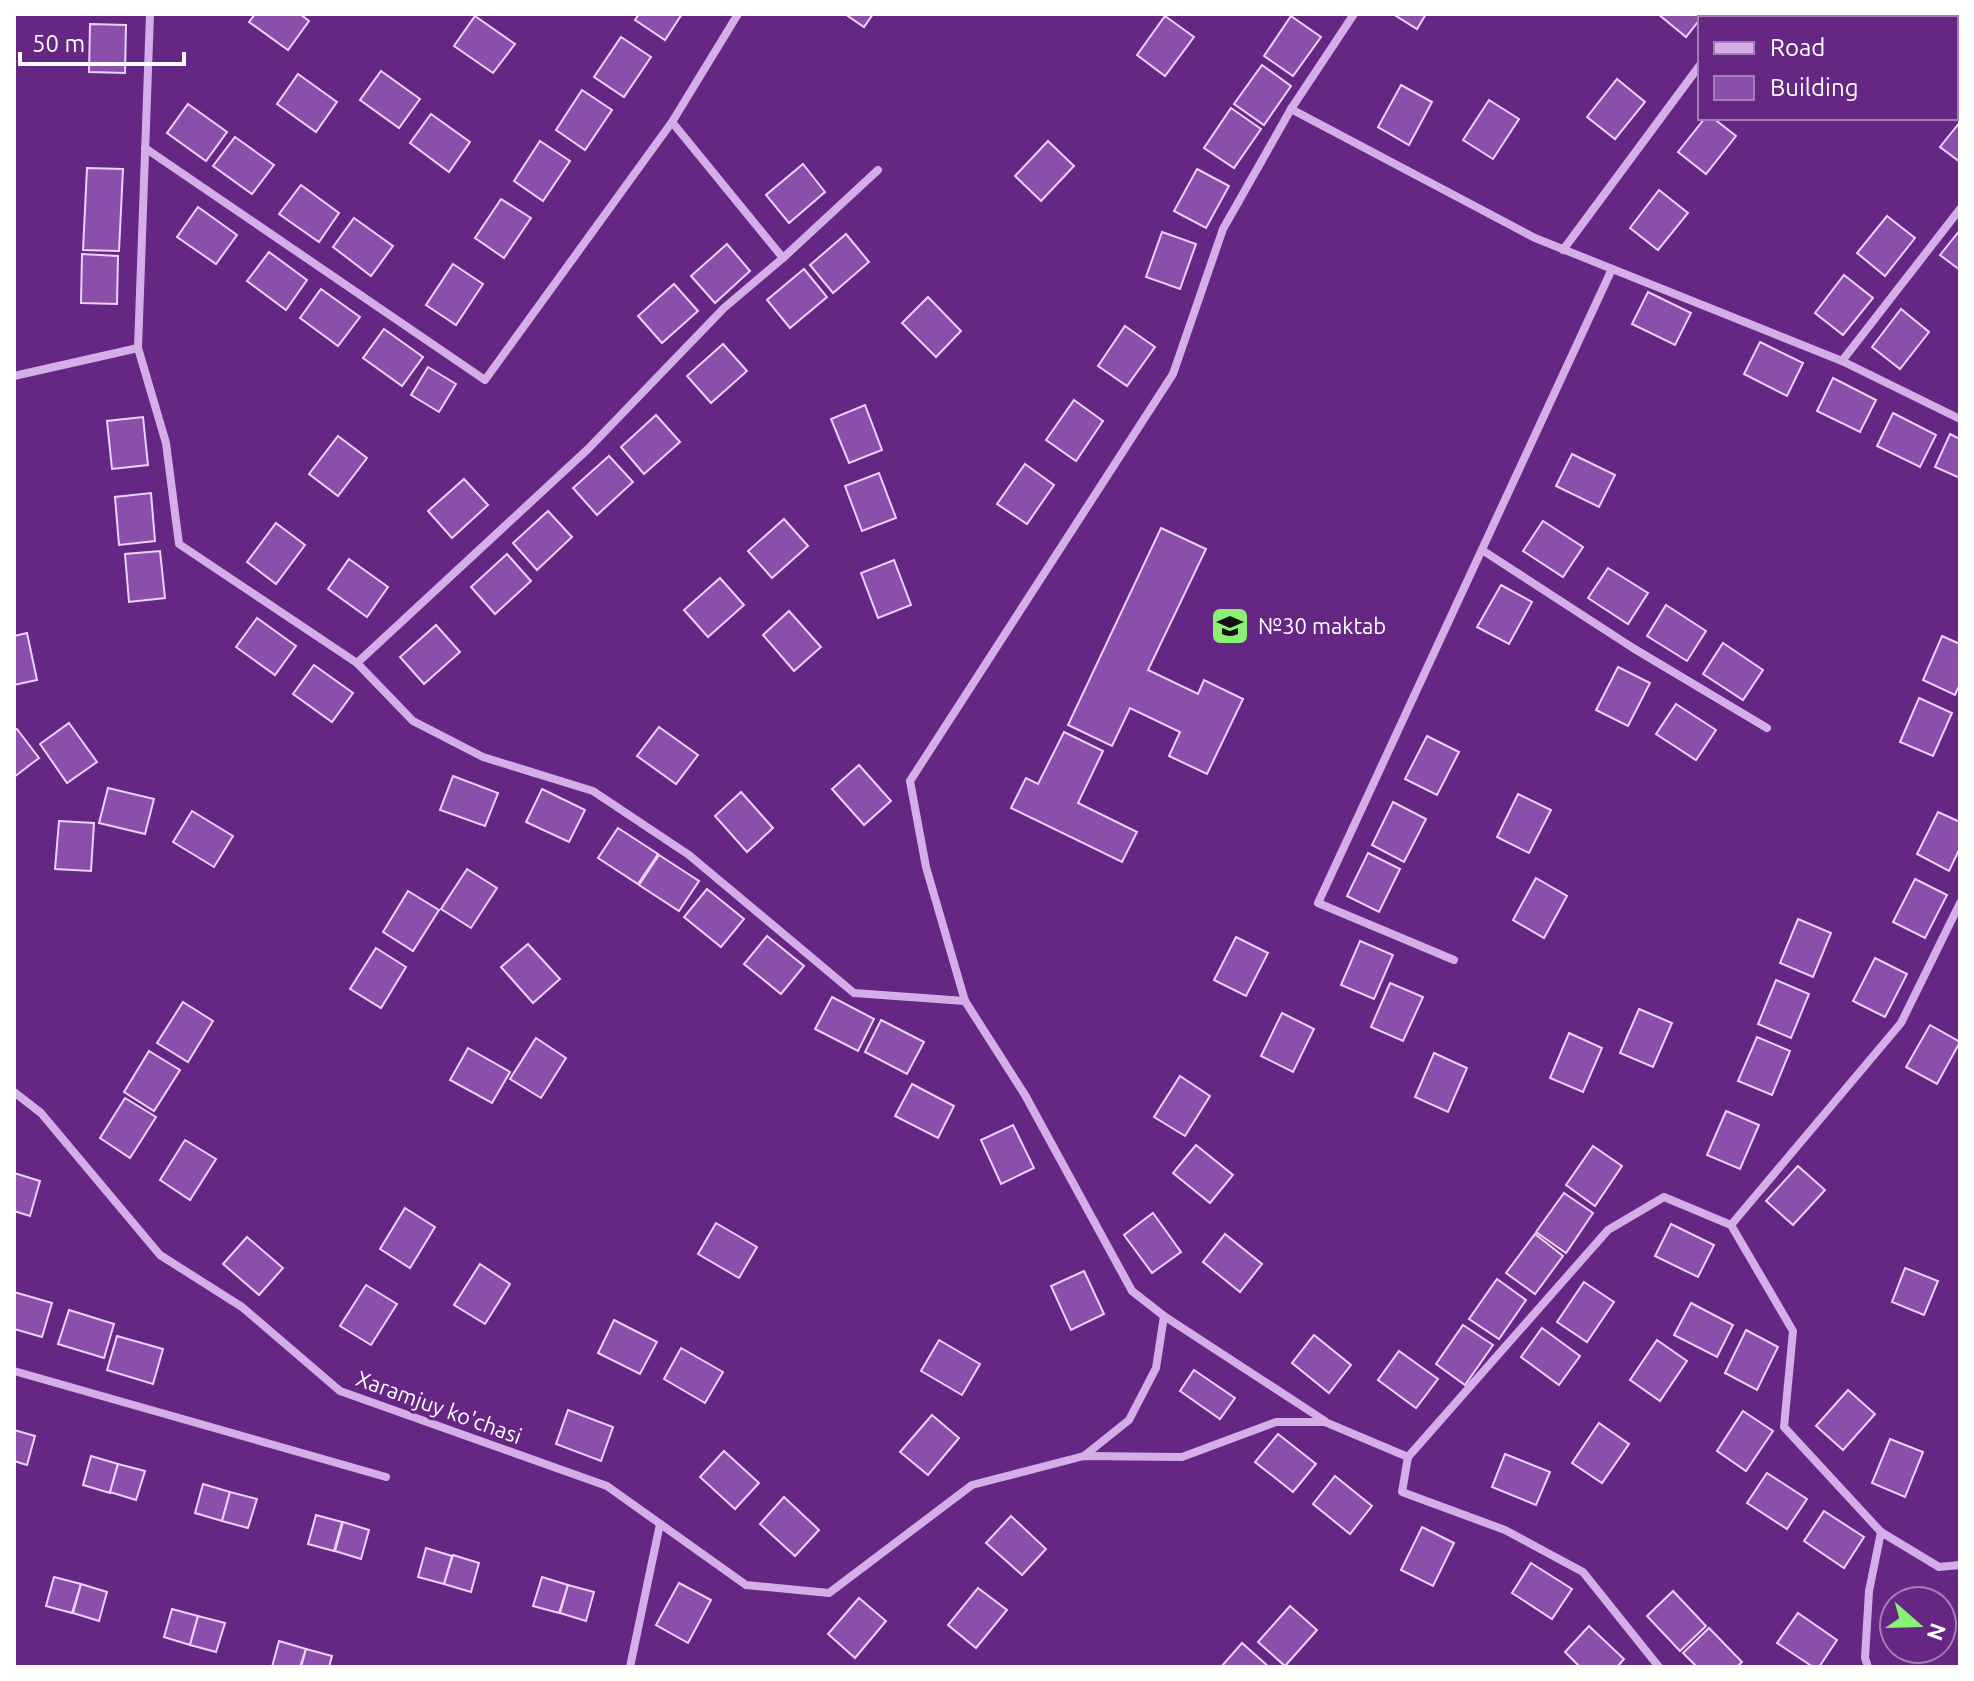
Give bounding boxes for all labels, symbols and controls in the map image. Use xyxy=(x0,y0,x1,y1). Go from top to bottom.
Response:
scale bar xyxy=(20,16,184,66)
legend xyxy=(1698,16,1958,120)
text: 50 m xyxy=(32,30,85,57)
text: Road xyxy=(1770,34,1825,61)
text: Building xyxy=(1770,74,1858,101)
school or university icon: №30 maktab xyxy=(1209,605,1251,647)
place label: №30 maktab xyxy=(1258,613,1386,638)
street label: Xaramjuy ko'chasi xyxy=(353,1365,525,1448)
north arrow xyxy=(1878,1585,1958,1665)
text: N xyxy=(1923,1620,1952,1644)

